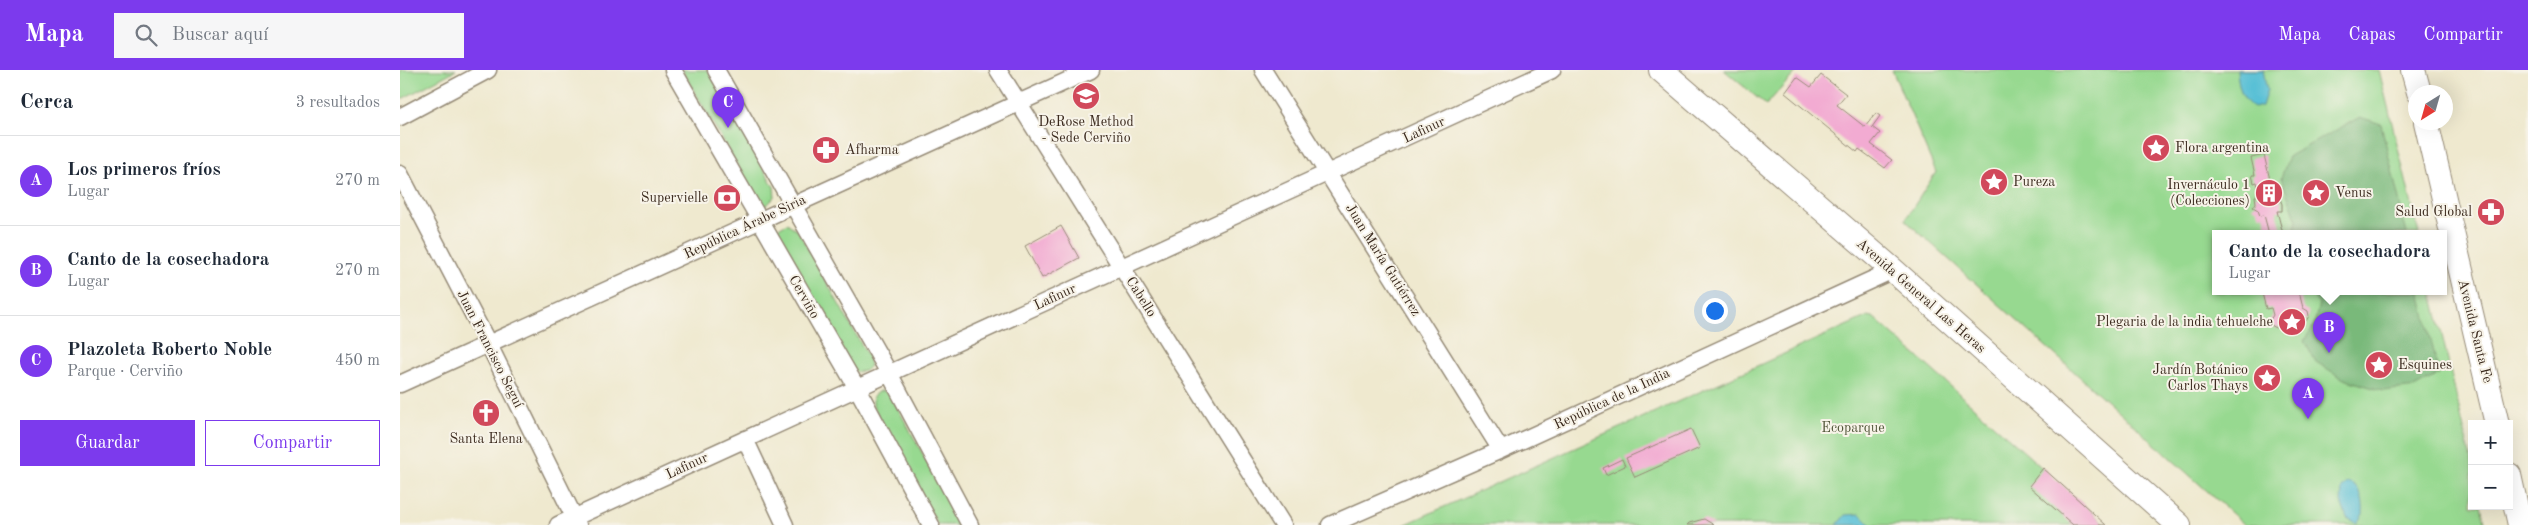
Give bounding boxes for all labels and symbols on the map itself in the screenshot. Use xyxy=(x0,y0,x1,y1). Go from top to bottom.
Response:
school or university icon: DeRose Method - Sede Cerviño xyxy=(1071,81,1101,111)
north arrow xyxy=(2408,85,2453,130)
pin: C xyxy=(712,87,744,128)
street label: Lafinur xyxy=(1401,114,1447,146)
place label: DeRose Method - Sede Cerviño xyxy=(1038,115,1134,145)
place icon: Flora argentina xyxy=(2141,133,2171,163)
pharmacy icon: Afharma xyxy=(811,135,841,165)
place label: Flora argentina xyxy=(2175,141,2269,155)
place label: Afharma xyxy=(845,143,899,157)
place icon: Pureza xyxy=(1979,167,2009,197)
place label: Pureza xyxy=(2013,175,2055,189)
place label: Invernáculo 1 (Colecciones) xyxy=(2167,178,2250,208)
building icon: Invernáculo 1 (Colecciones) xyxy=(2254,178,2284,208)
place icon: Venus xyxy=(2301,178,2331,208)
bank icon: Supervielle xyxy=(712,183,742,213)
place label: Venus xyxy=(2335,186,2372,200)
street label: República Árabe Siria xyxy=(681,190,808,261)
place label: Supervielle xyxy=(641,191,708,205)
pharmacy icon: Salud Global xyxy=(2476,197,2506,227)
street label: Juan María Gutiérrez xyxy=(1343,202,1423,318)
place label: Salud Global xyxy=(2395,205,2472,219)
street label: Avenida General Las Heras xyxy=(1854,236,1988,356)
street label: Cerviño xyxy=(786,273,822,321)
street label: Cabello xyxy=(1123,274,1159,320)
street label: Avenida Santa Fe xyxy=(2455,278,2495,384)
street label: Lafinur xyxy=(1032,281,1078,313)
street label: Juan Francisco Seguí xyxy=(454,288,526,410)
your location xyxy=(1702,298,1728,324)
place icon: Plegaria de la india tehuelche xyxy=(2277,307,2307,337)
pin: B xyxy=(2313,312,2345,353)
place label: Plegaria de la india tehuelche xyxy=(2096,315,2273,329)
place icon: Esquines xyxy=(2364,350,2394,380)
place label: Esquines xyxy=(2398,358,2452,372)
place label: Jardín Botánico Carlos Thays xyxy=(2152,363,2248,393)
place icon: Jardín Botánico Carlos Thays xyxy=(2252,363,2282,393)
street label: República de la India xyxy=(1552,366,1672,432)
pin: A xyxy=(2292,378,2324,419)
church icon: Santa Elena xyxy=(471,398,501,428)
park label: Ecoparque xyxy=(1821,421,1885,435)
place label: Santa Elena xyxy=(449,432,523,446)
street label: Lafinur xyxy=(664,450,710,482)

